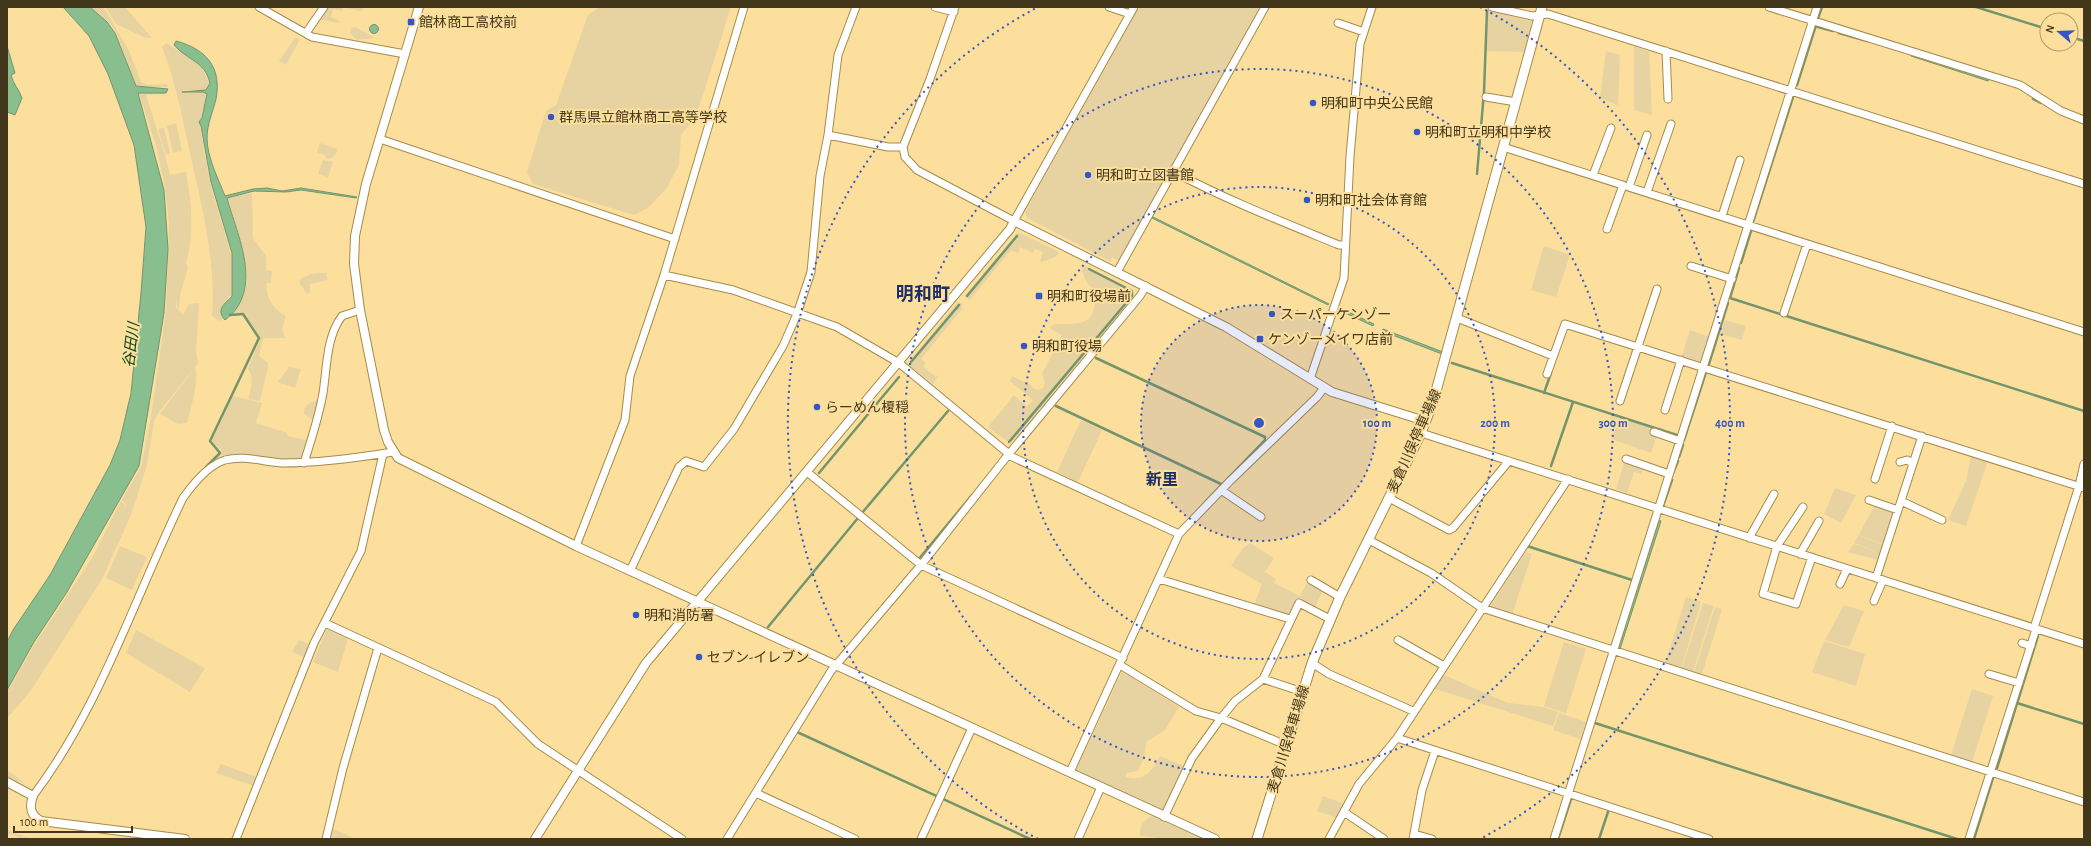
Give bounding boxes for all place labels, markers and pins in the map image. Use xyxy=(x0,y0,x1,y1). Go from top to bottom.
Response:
place label: 館林商工高校前 xyxy=(419,14,517,30)
marker: 館林商工高校前 xyxy=(406,17,416,27)
place label: 明和町中央公民館 xyxy=(1321,96,1433,111)
marker: 明和町中央公民館 xyxy=(1308,98,1318,108)
place label: 群馬県立館林商工高等学校 xyxy=(559,109,727,125)
marker: 群馬県立館林商工高等学校 xyxy=(546,112,556,122)
place label: 明和町立明和中学校 xyxy=(1425,125,1551,140)
marker: 明和町立明和中学校 xyxy=(1412,127,1422,137)
place label: 明和町立図書館 xyxy=(1096,168,1194,183)
marker: 明和町立図書館 xyxy=(1083,170,1093,180)
place label: 明和町社会体育館 xyxy=(1315,193,1427,208)
marker: 明和町社会体育館 xyxy=(1302,195,1312,205)
place label: 明和町役場前 xyxy=(1047,288,1131,304)
marker: 明和町役場前 xyxy=(1034,291,1044,301)
place label: スーパーケンゾー xyxy=(1280,307,1391,322)
marker: スーパーケンゾー xyxy=(1267,309,1277,319)
place label: ケンゾーメイワ店前 xyxy=(1268,331,1393,347)
marker: ケンゾーメイワ店前 xyxy=(1255,334,1265,344)
place label: 明和町役場 xyxy=(1032,339,1102,354)
marker: 明和町役場 xyxy=(1019,341,1029,351)
place label: らーめん榎穏 xyxy=(825,400,909,415)
marker: らーめん榎穏 xyxy=(812,402,822,412)
centre of rings xyxy=(1252,416,1266,430)
place label: 明和消防署 xyxy=(644,608,714,623)
marker: 明和消防署 xyxy=(631,610,641,620)
place label: セブン-イレブン xyxy=(707,649,809,665)
marker: セブン-イレブン xyxy=(694,652,704,662)

